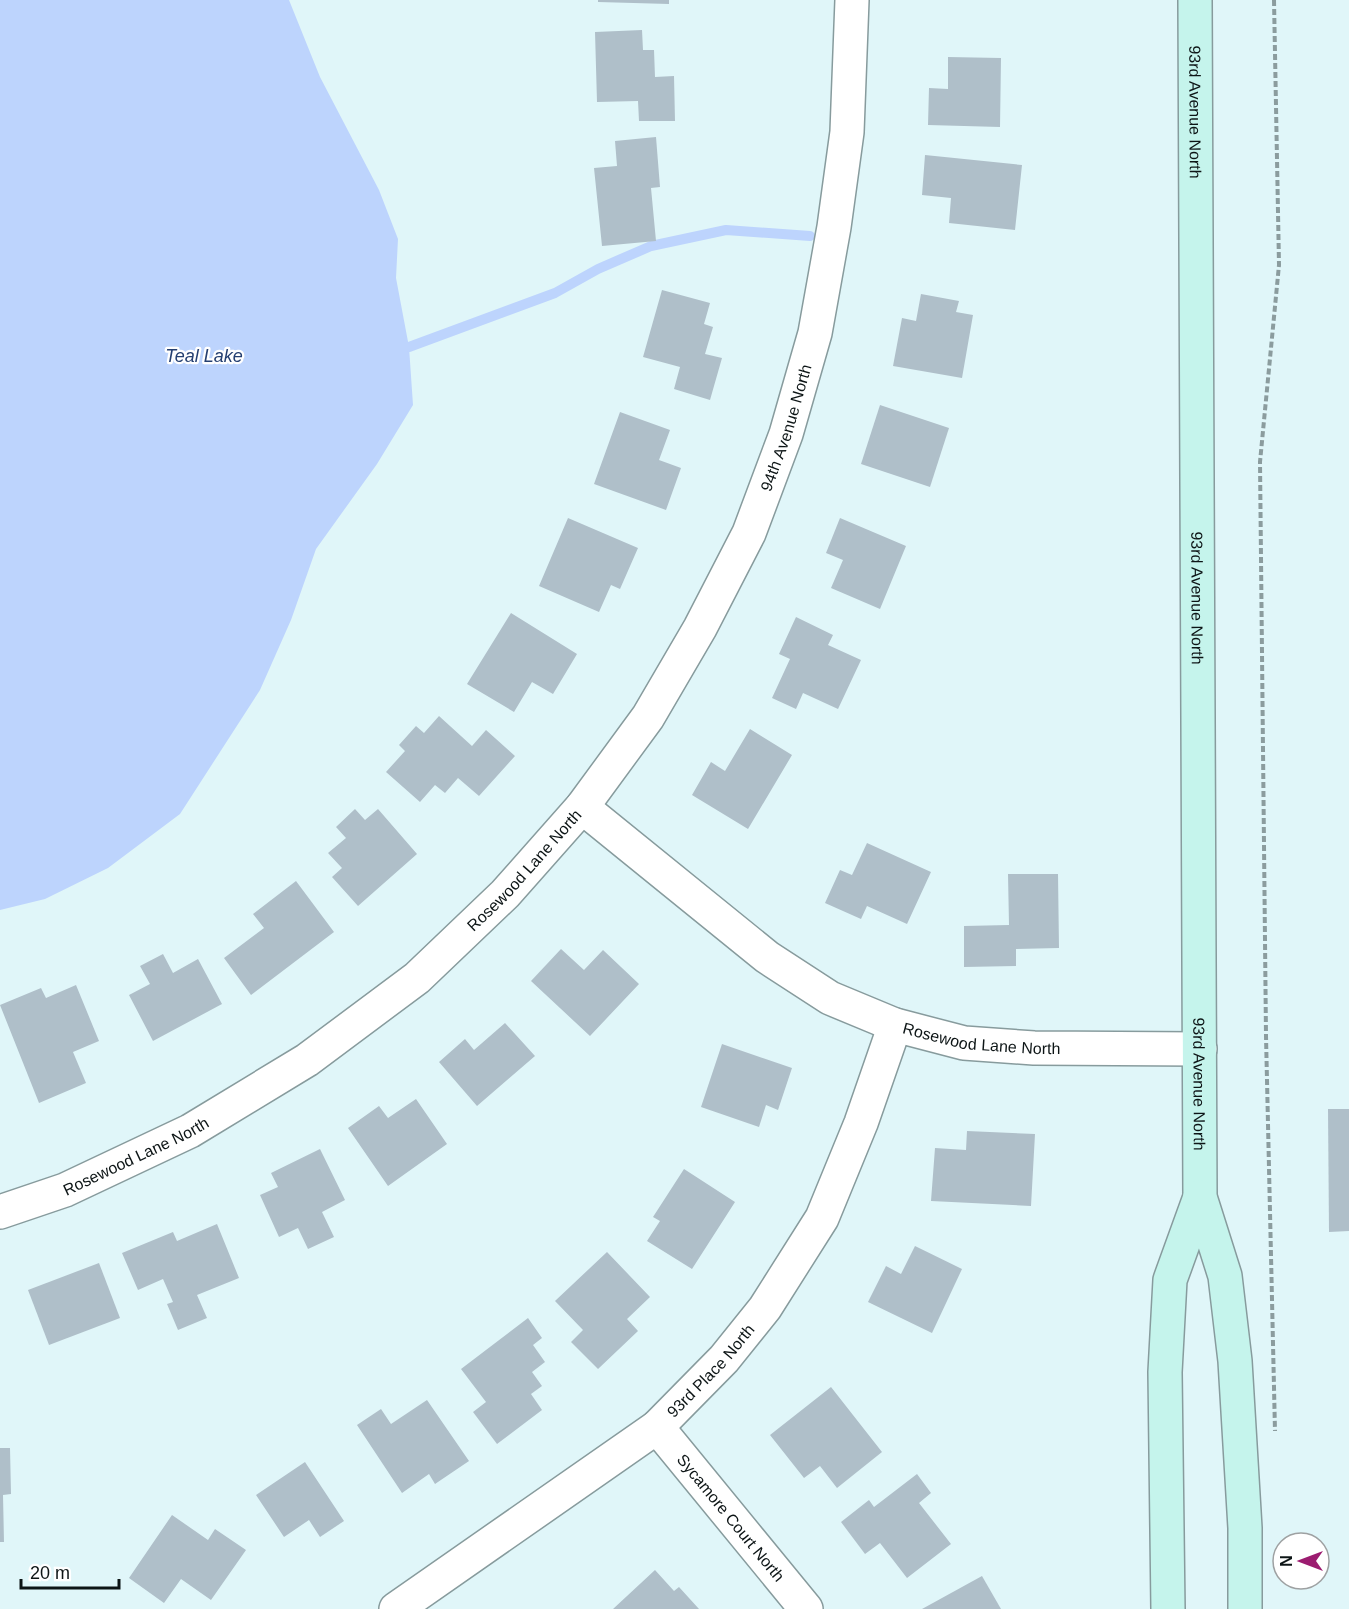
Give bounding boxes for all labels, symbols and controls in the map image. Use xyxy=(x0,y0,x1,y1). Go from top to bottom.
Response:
street label: 93rd Avenue North xyxy=(1186,45,1204,179)
water label: Teal Lake xyxy=(165,346,243,366)
street label: 94th Avenue North xyxy=(757,362,815,494)
street label: 93rd Avenue North xyxy=(1188,531,1206,665)
street label: Rosewood Lane North xyxy=(464,806,585,935)
street label: 93rd Avenue North xyxy=(1190,1017,1208,1151)
street label: Rosewood Lane North xyxy=(901,1019,1061,1057)
street label: Rosewood Lane North xyxy=(60,1114,212,1199)
street label: 93rd Place North xyxy=(664,1321,758,1421)
street label: Sycamore Court North xyxy=(674,1451,788,1585)
north arrow xyxy=(1271,1531,1331,1591)
scale bar xyxy=(21,1552,118,1590)
text: N xyxy=(1278,1555,1295,1567)
text: 20 m xyxy=(30,1563,70,1583)

